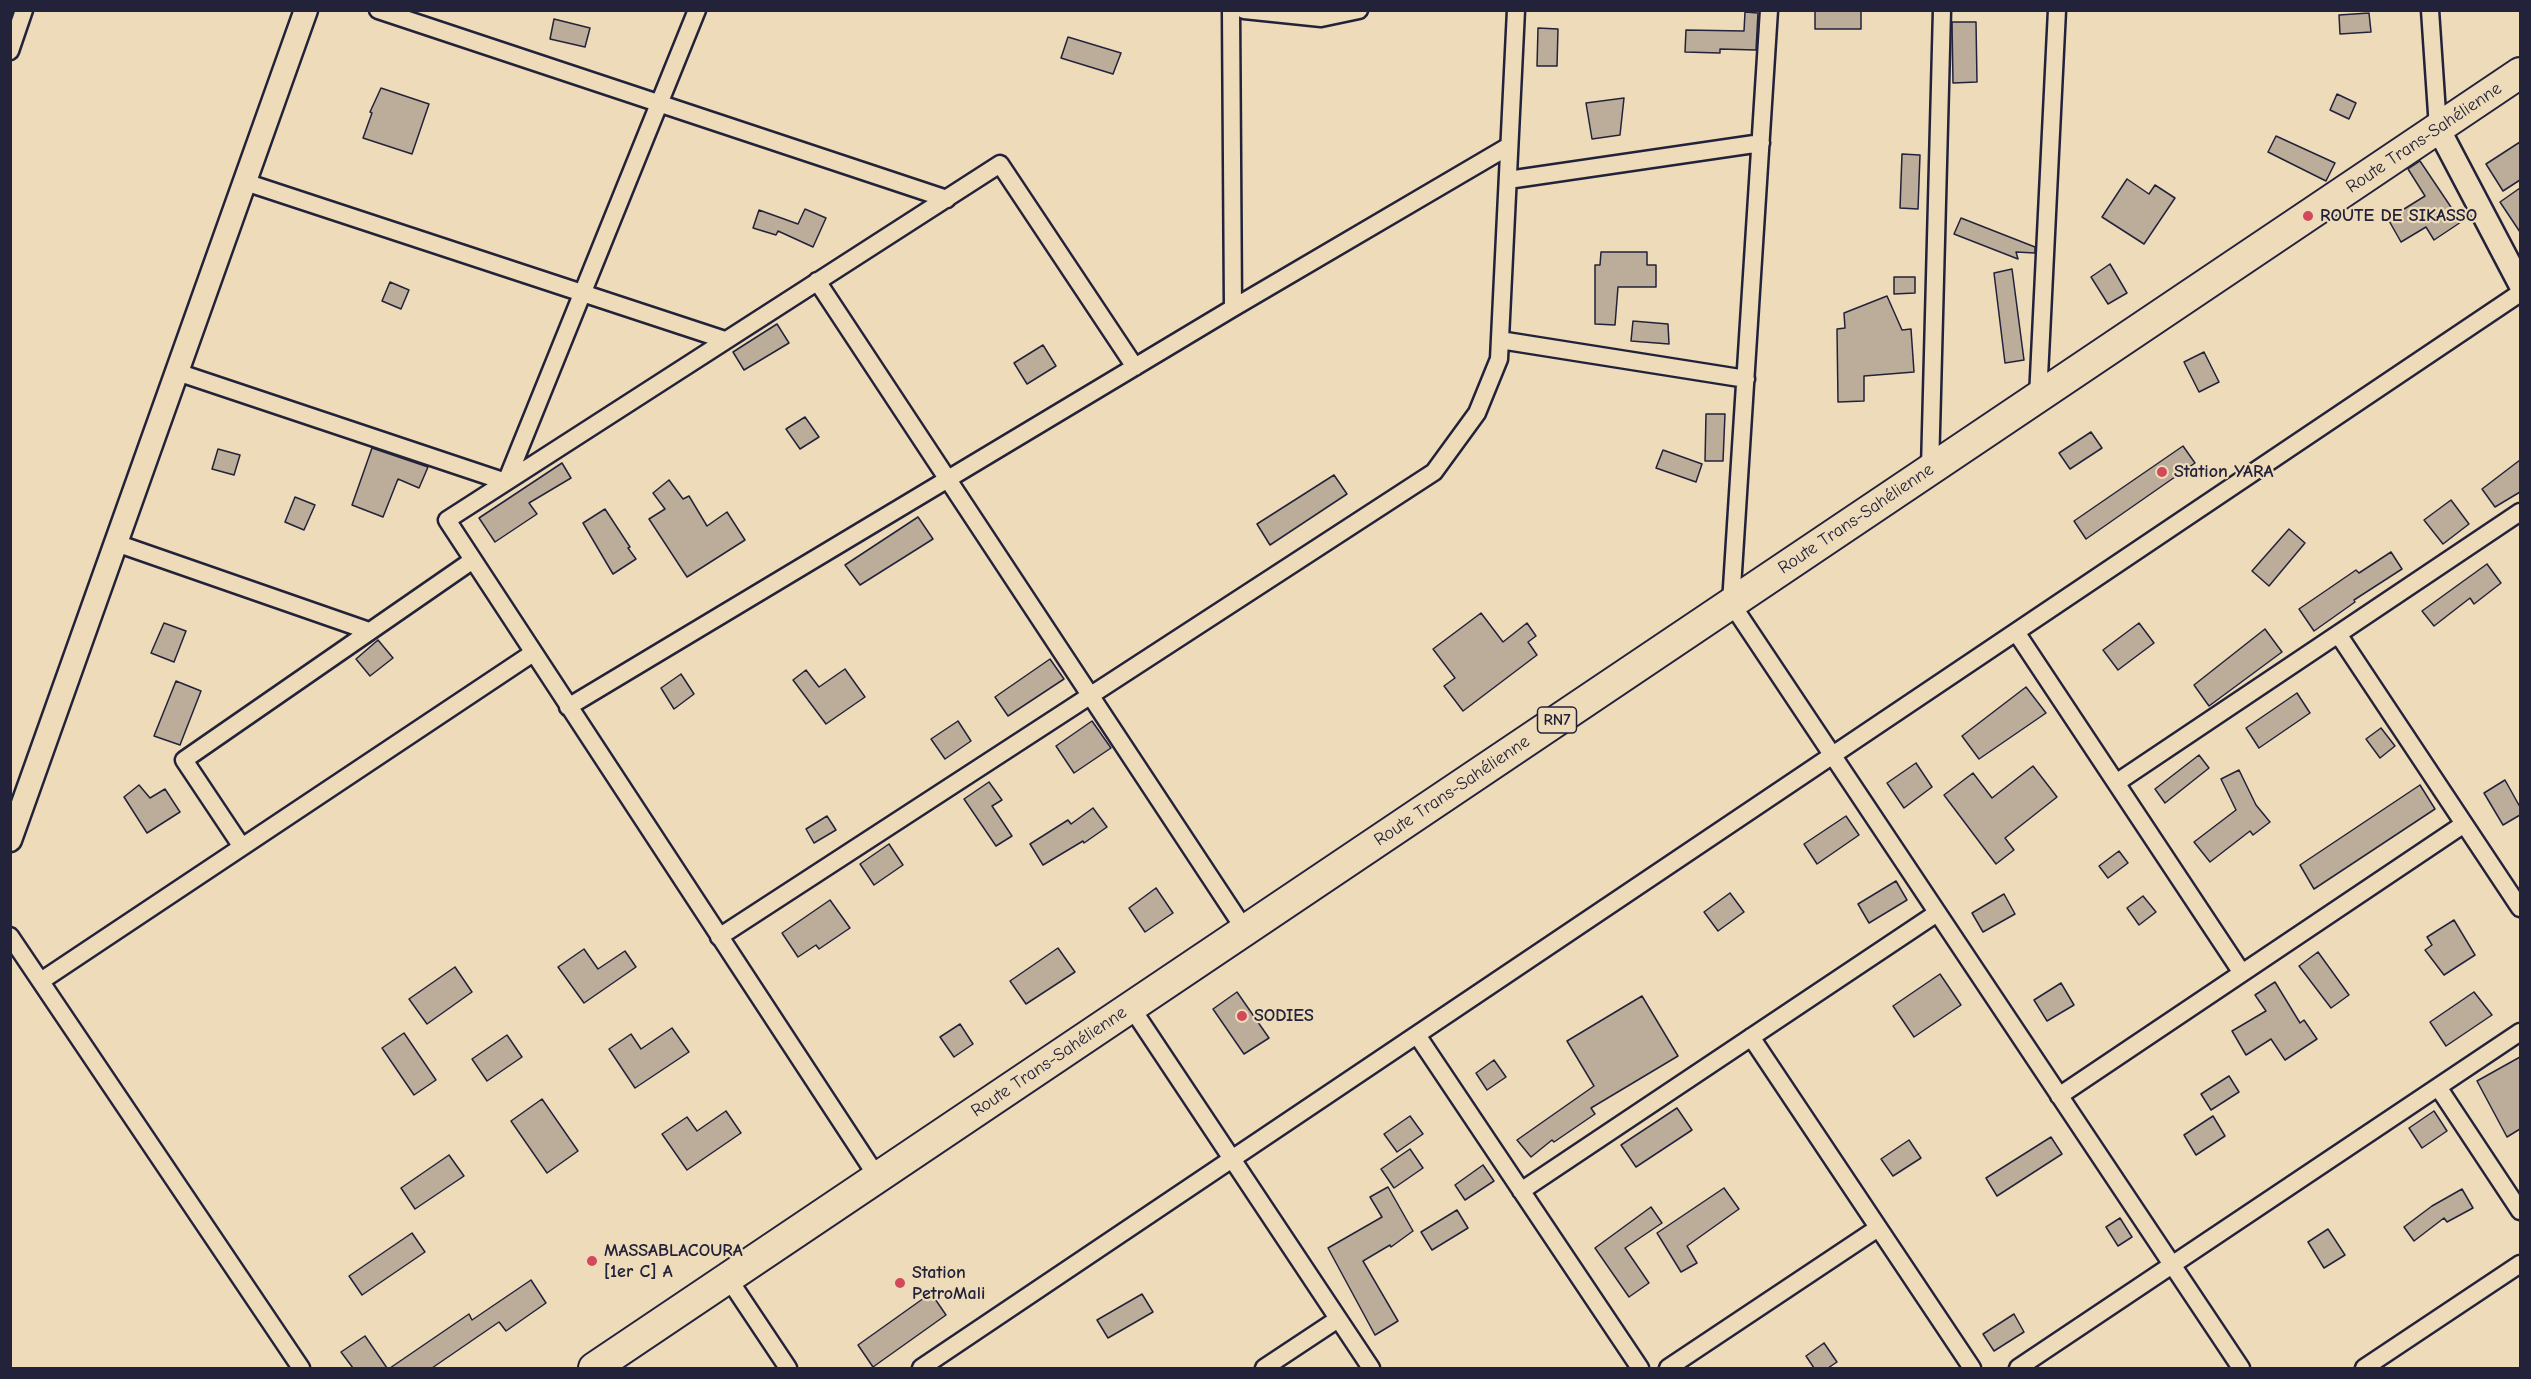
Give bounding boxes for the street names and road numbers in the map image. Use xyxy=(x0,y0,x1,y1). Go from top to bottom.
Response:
street label: Route Trans-Sahélienne xyxy=(2342,78,2506,198)
street label: Route Trans-Sahélienne xyxy=(1774,459,1938,579)
road number: RN7 xyxy=(1538,707,1576,733)
street label: Route Trans-Sahélienne xyxy=(1370,731,1534,851)
street label: Route Trans-Sahélienne xyxy=(967,1002,1131,1122)

